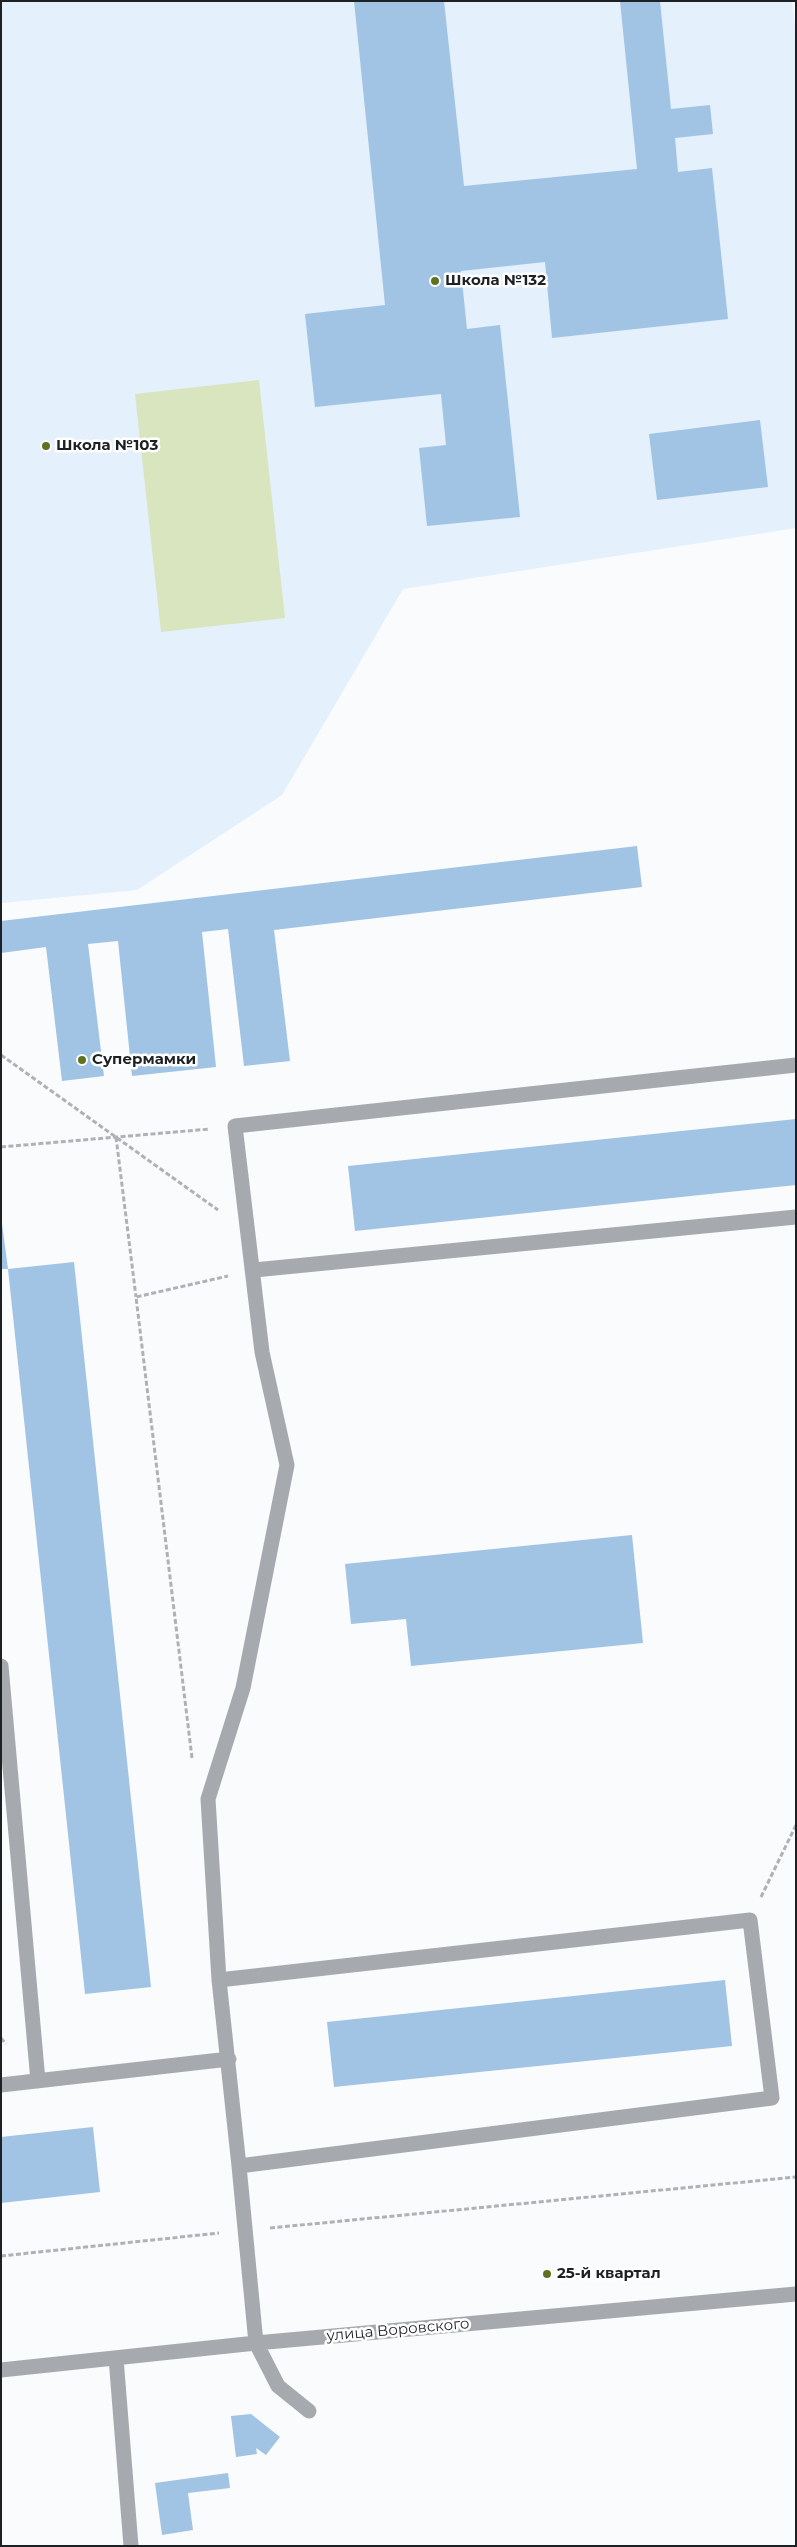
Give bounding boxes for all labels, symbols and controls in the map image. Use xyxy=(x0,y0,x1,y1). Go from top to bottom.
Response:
place label: Школа №132 xyxy=(445,272,546,290)
marker: Школа №132 xyxy=(429,275,441,287)
place label: Школа №103 xyxy=(56,437,158,455)
marker: Школа №103 xyxy=(40,440,52,452)
place label: Супермамки xyxy=(92,1051,196,1069)
marker: Супермамки xyxy=(76,1054,88,1066)
place label: 25-й квартал xyxy=(557,2265,661,2283)
marker: 25-й квартал xyxy=(541,2268,553,2280)
street label: улица Воровского xyxy=(326,2315,470,2345)

